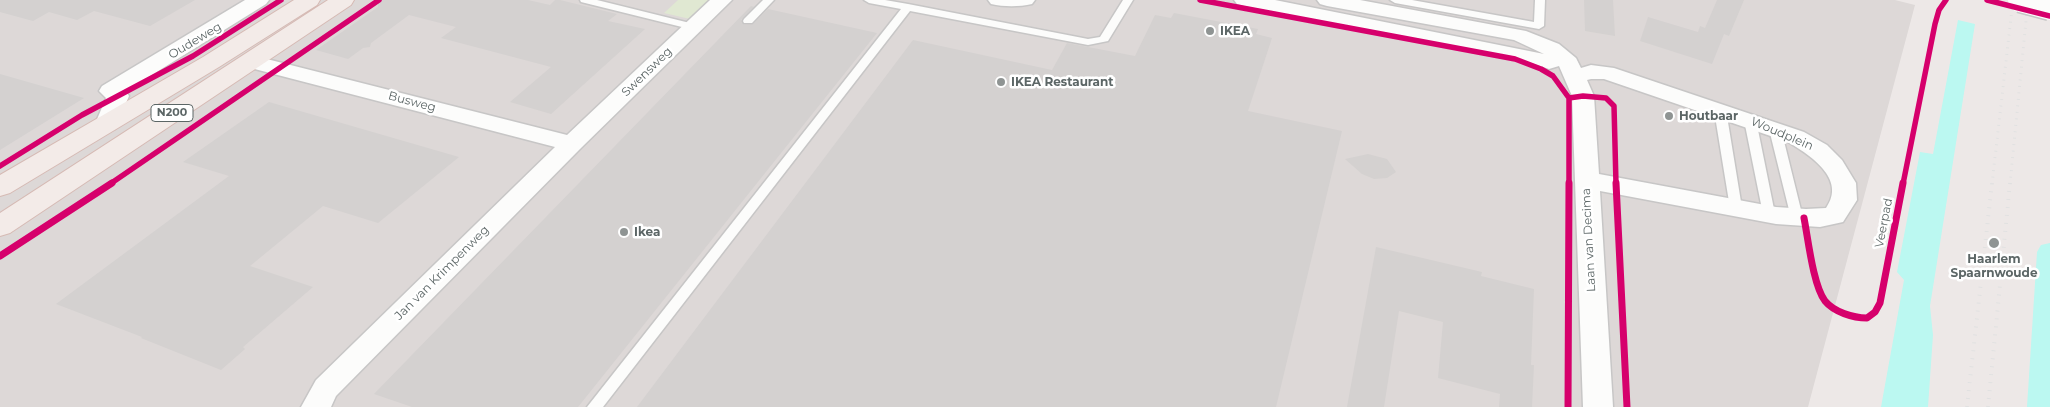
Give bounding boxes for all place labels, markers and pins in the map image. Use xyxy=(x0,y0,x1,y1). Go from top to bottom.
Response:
place label: IKEA xyxy=(1220,24,1250,38)
marker: IKEA xyxy=(1204,25,1216,37)
place label: IKEA Restaurant xyxy=(1011,75,1113,89)
marker: IKEA Restaurant xyxy=(995,76,1007,88)
place label: Houtbaar xyxy=(1679,109,1738,123)
marker: Houtbaar xyxy=(1663,110,1675,122)
place label: Ikea xyxy=(634,225,660,239)
marker: Ikea xyxy=(618,226,630,238)
marker: Haarlem Spaarnwoude xyxy=(1987,236,2001,250)
place label: Haarlem Spaarnwoude xyxy=(1951,252,2037,280)

